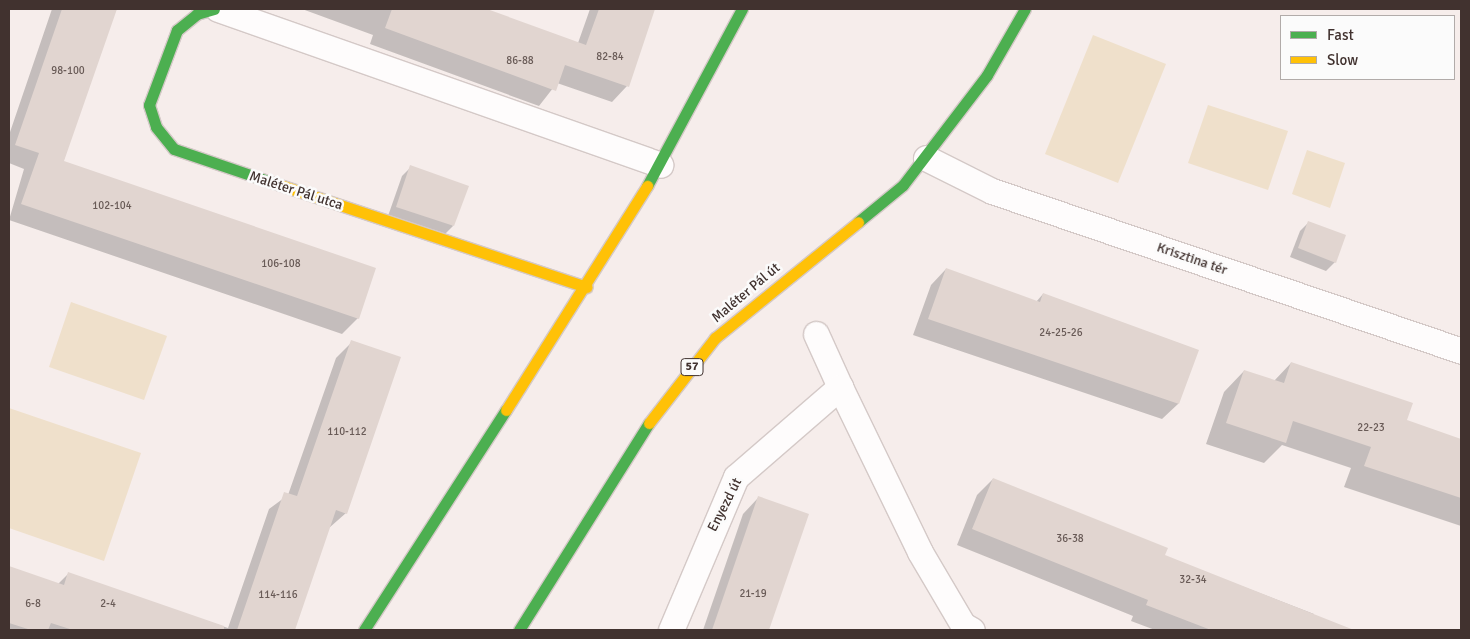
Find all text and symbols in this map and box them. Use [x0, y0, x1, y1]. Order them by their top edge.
legend [1280, 15, 1455, 80]
text: Fast [1327, 26, 1354, 44]
house number: 82-84 [596, 50, 624, 64]
text: Slow [1327, 51, 1358, 69]
house number: 86-88 [506, 54, 534, 68]
house number: 98-100 [51, 64, 85, 78]
street label: Maléter Pál utca [247, 168, 345, 214]
house number: 102-104 [92, 199, 132, 213]
street label: Krisztina tér [1155, 239, 1229, 279]
house number: 106-108 [261, 257, 301, 271]
street label: Maléter Pál út [708, 260, 784, 326]
house number: 24-25-26 [1039, 326, 1083, 340]
road number: 57 [680, 358, 704, 377]
house number: 22-23 [1357, 421, 1385, 435]
house number: 110-112 [327, 425, 367, 439]
street label: Enyezd út [704, 475, 746, 535]
house number: 36-38 [1056, 532, 1084, 546]
house number: 32-34 [1179, 573, 1207, 587]
house number: 21-19 [739, 587, 767, 601]
house number: 114-116 [258, 588, 298, 602]
house number: 6-8 [25, 597, 41, 611]
house number: 2-4 [100, 597, 116, 611]

